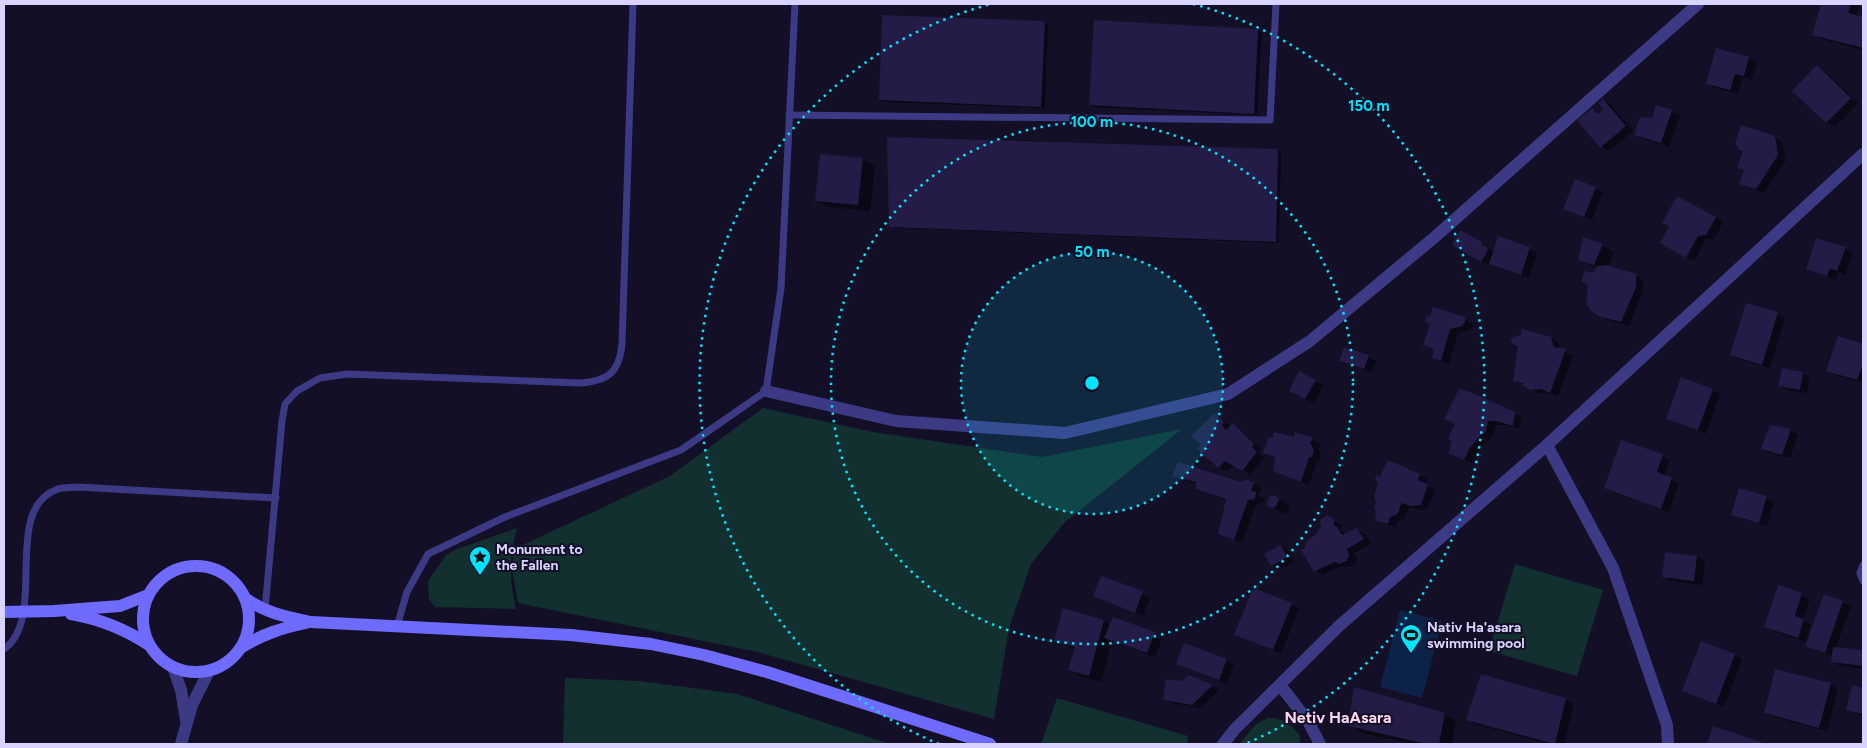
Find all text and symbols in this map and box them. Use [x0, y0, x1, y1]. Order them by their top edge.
text: 150 m [1348, 97, 1390, 115]
text: 100 m [1071, 113, 1113, 131]
text: 50 m [1074, 243, 1110, 261]
centre of rings [1083, 374, 1101, 392]
place label: Monument to the Fallen [496, 541, 583, 574]
place icon: Monument to the Fallen [468, 545, 492, 576]
place label: Nativ Ha'asara swimming pool [1427, 619, 1525, 652]
sports icon: Nativ Ha'asara swimming pool [1399, 623, 1423, 654]
district label: Netiv HaAsara [1284, 708, 1392, 727]

